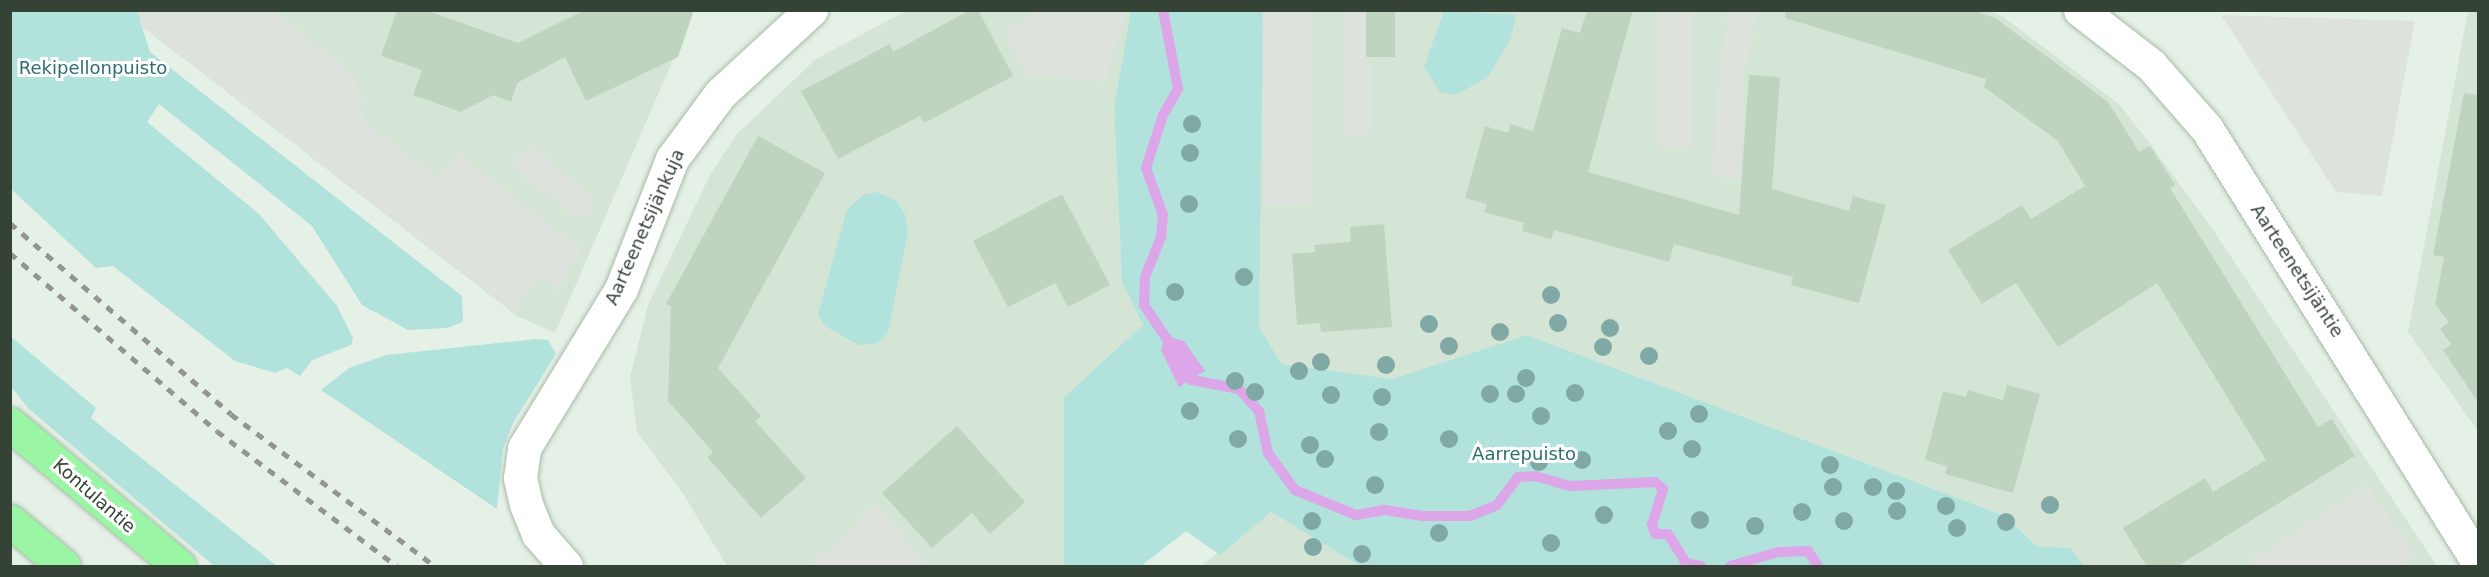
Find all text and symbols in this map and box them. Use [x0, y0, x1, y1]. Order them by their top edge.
park label: Rekipellonpuisto [19, 57, 167, 79]
street label: Aarteenetsijänkuja [601, 146, 689, 308]
street label: Aarteenetsijäntie [2246, 200, 2348, 342]
park label: Aarrepuisto [1472, 443, 1576, 465]
street label: Kontulantie [48, 454, 140, 538]

